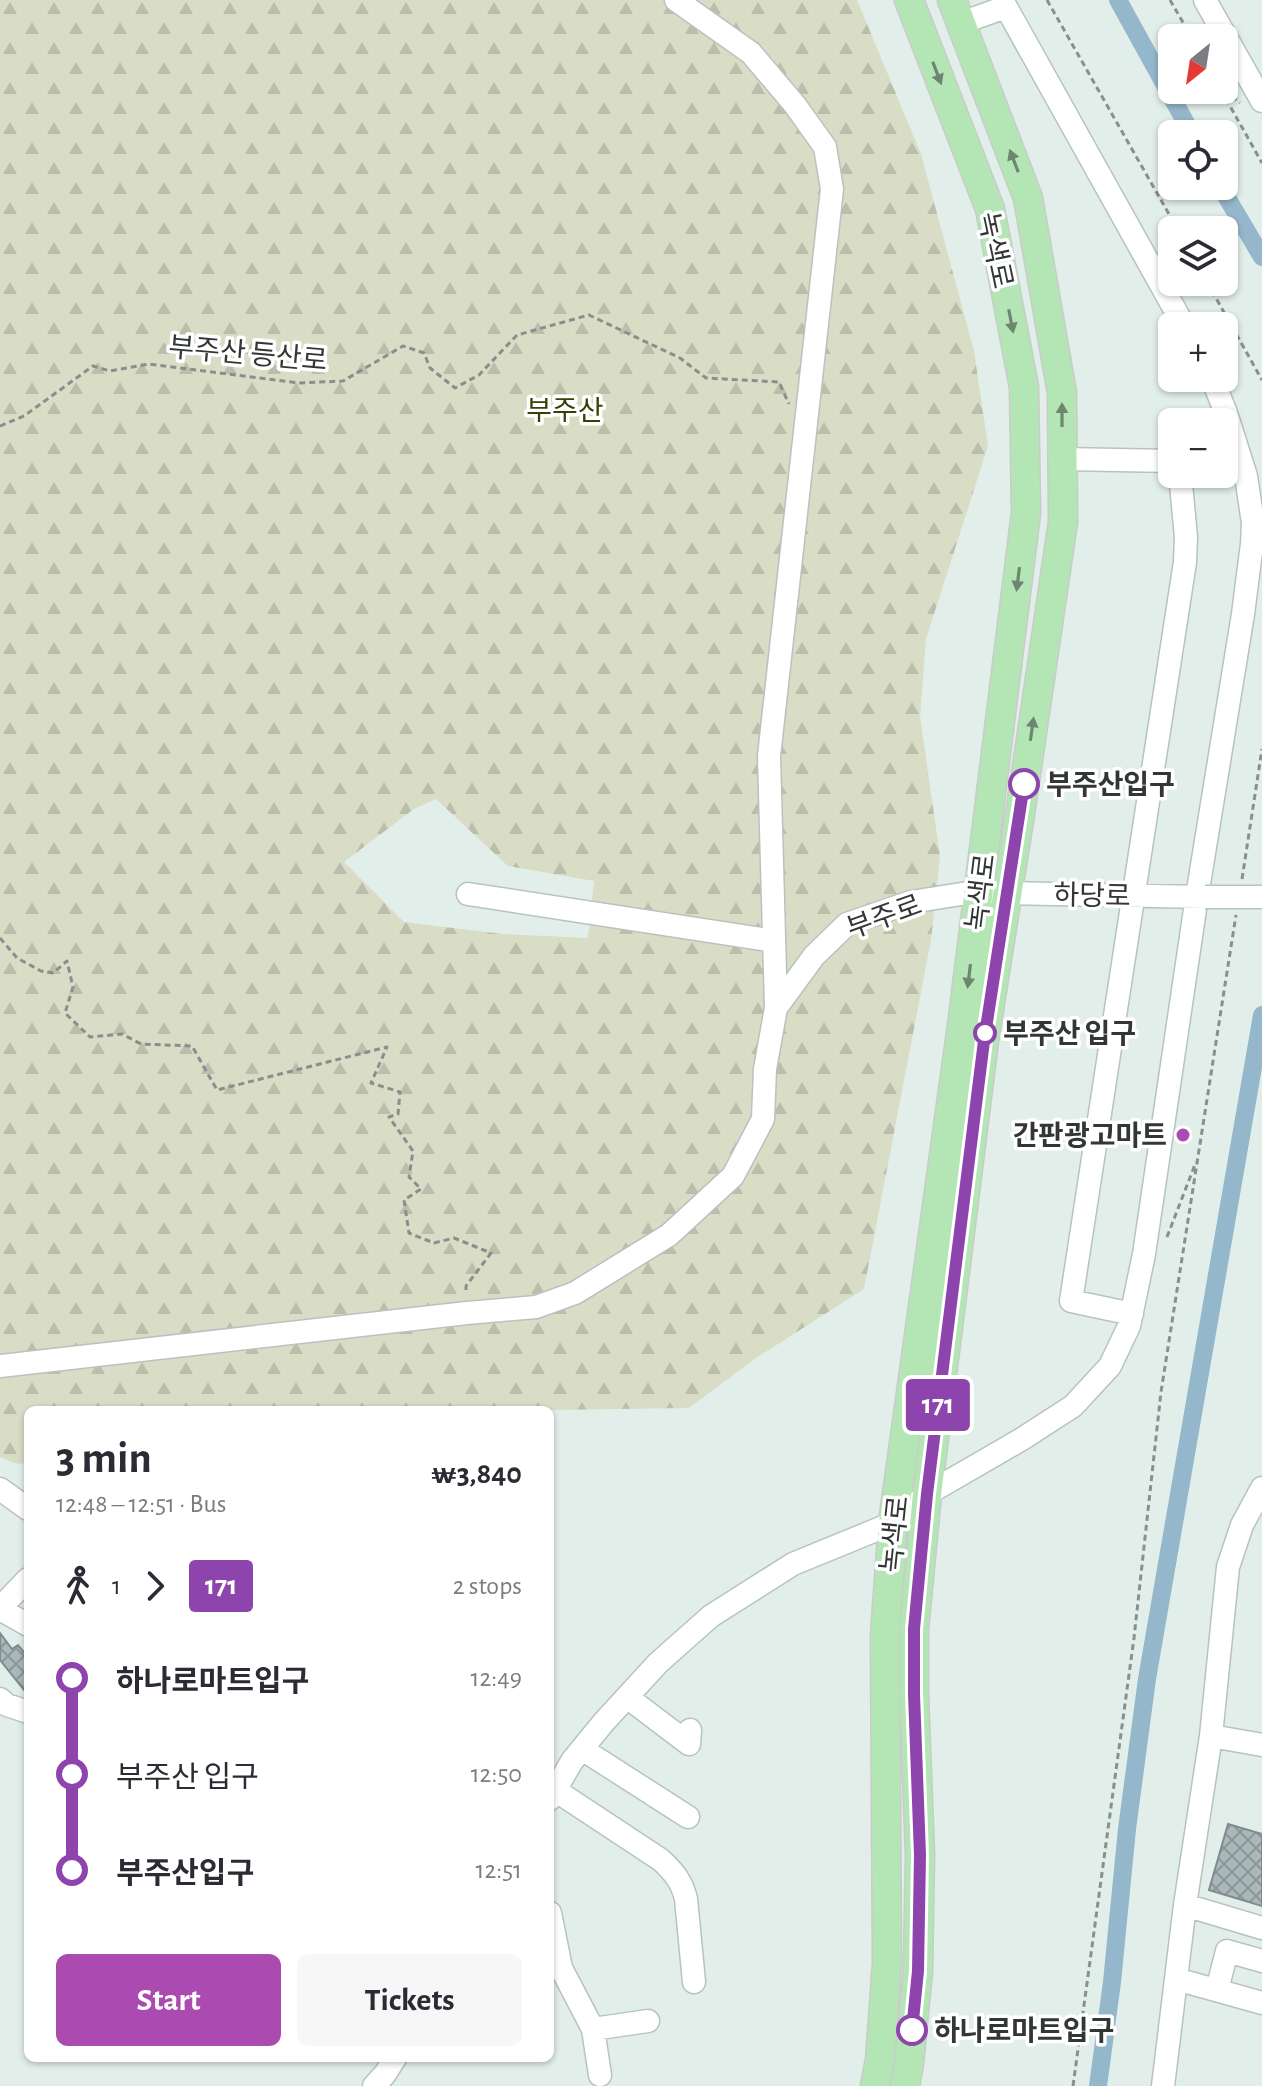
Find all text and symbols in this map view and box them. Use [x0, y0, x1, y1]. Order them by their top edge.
north arrow [1158, 24, 1238, 104]
map controls [1158, 24, 1238, 488]
one-way arrow [931, 61, 944, 85]
button: locate [1158, 120, 1238, 200]
one-way arrow [1007, 149, 1020, 173]
street label: 녹색로 [972, 209, 1018, 291]
button: layers [1158, 216, 1238, 296]
one-way arrow [1006, 309, 1018, 334]
button: + [1158, 312, 1238, 392]
street label: 부주산 등산로 [167, 333, 328, 376]
park label: 부주산 [526, 397, 604, 426]
one-way arrow [1056, 402, 1068, 427]
button: − [1158, 408, 1238, 488]
one-way arrow [1012, 567, 1025, 592]
one-way arrow [1026, 716, 1039, 741]
marker: 부주산입구 [1009, 769, 1039, 799]
place label: 부주산입구 [1046, 770, 1175, 800]
street label: 녹색로 [961, 852, 1001, 932]
street label: 하당로 [1053, 880, 1131, 912]
street label: 부주로 [843, 891, 926, 944]
one-way arrow [962, 964, 975, 989]
place label: 부주산 입구 [1003, 1019, 1136, 1049]
marker: 부주산 입구 [974, 1022, 996, 1044]
place label: 간판광고마트 [1012, 1121, 1167, 1151]
marker: 간판광고마트 [1174, 1126, 1192, 1144]
line badge: 171 [892, 1379, 984, 1431]
text: 171 [922, 1391, 954, 1419]
text: 3 min [56, 1437, 152, 1481]
text: ₩3,840 [431, 1459, 522, 1489]
text: 12:48 – 12:51 · Bus [56, 1491, 226, 1517]
street label: 녹색로 [876, 1494, 914, 1574]
icon: walk [56, 1564, 100, 1608]
icon: forward [133, 1564, 177, 1608]
text: 171 [205, 1572, 237, 1600]
text: 1 [112, 1573, 121, 1599]
text: 2 stops [453, 1573, 522, 1599]
text: 12:49 [471, 1665, 522, 1691]
text: 하나로마트입구 [116, 1667, 309, 1697]
text: 12:50 [471, 1761, 522, 1787]
text: 부주산 입구 [116, 1763, 259, 1793]
text: 12:51 [475, 1857, 522, 1883]
text: 부주산입구 [116, 1859, 254, 1889]
button: Start [56, 1954, 281, 2046]
button: Tickets [297, 1954, 522, 2046]
marker: 하나로마트입구 [897, 2015, 927, 2045]
place label: 하나로마트입구 [934, 2016, 1114, 2046]

